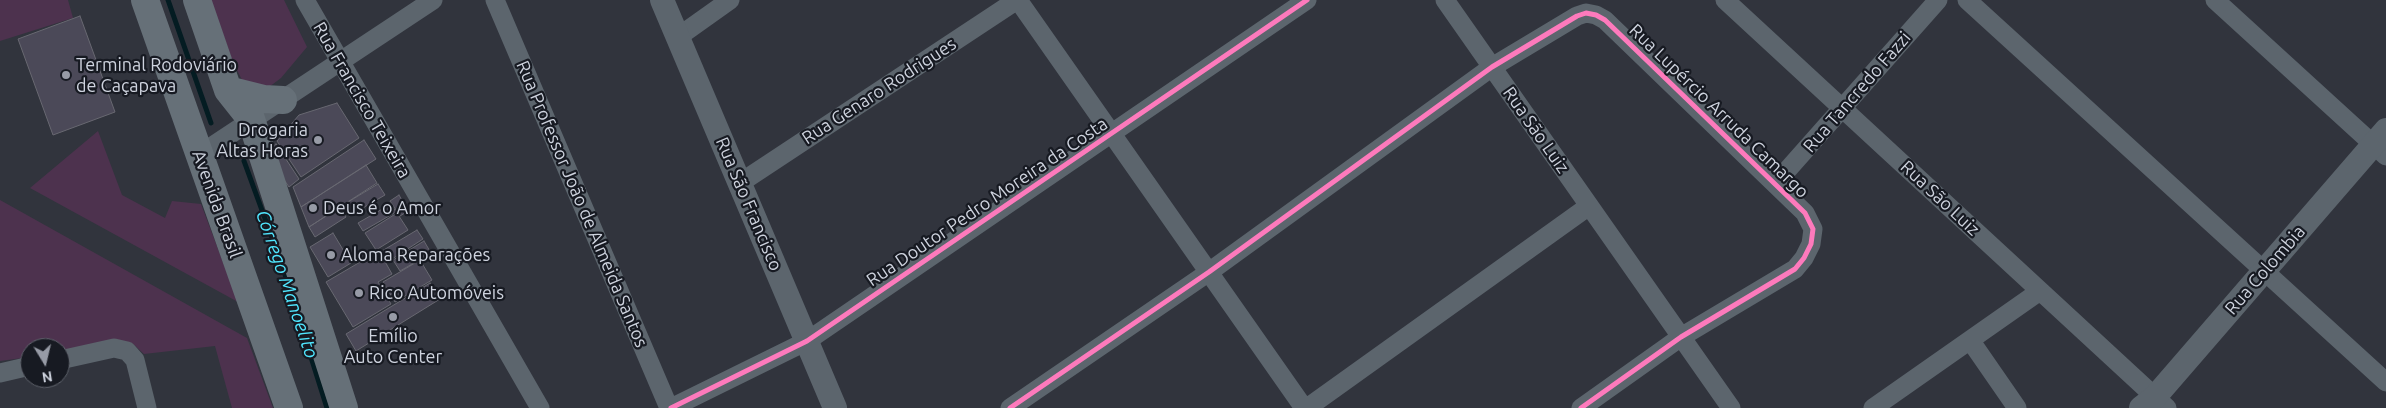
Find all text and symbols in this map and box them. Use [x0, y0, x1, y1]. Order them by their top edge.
street label: Rua Francisco Teixeira [309, 18, 415, 182]
street label: Rua Lupércio Arruda Camargo [1625, 19, 1813, 203]
street label: Rua Tancredo Fazzi [1799, 27, 1915, 157]
street label: Rua Genaro Rodrigues [798, 33, 960, 149]
place label: Terminal Rodoviário de Caçapava [76, 54, 237, 96]
street label: Rua Professor João de Almeida Santos [512, 57, 652, 351]
marker: Terminal Rodoviário de Caçapava [60, 69, 72, 81]
street label: Rua São Luiz [1498, 83, 1574, 177]
street label: Rua Doutor Pedro Moreira da Costa [862, 113, 1112, 291]
place label: Drogaria Altas Horas [216, 119, 308, 162]
marker: Drogaria Altas Horas [312, 134, 324, 146]
street label: Rua São Francisco [711, 134, 787, 274]
street label: Avenida Brasil [188, 147, 246, 261]
street label: Rua São Luiz [1896, 156, 1984, 240]
place label: Deus é o Amor [323, 197, 441, 219]
marker: Deus é o Amor [307, 202, 319, 214]
water label: Córrego Manoelito [251, 207, 323, 361]
street label: Rua Colombia [2220, 221, 2310, 319]
place label: Aloma Reparações [341, 244, 490, 266]
marker: Aloma Reparações [325, 249, 337, 261]
place label: Rico Automóveis [369, 282, 504, 304]
marker: Rico Automóveis [353, 287, 365, 299]
marker: Emílio Auto Center [387, 311, 399, 323]
place label: Emílio Auto Center [344, 325, 442, 368]
north arrow [20, 338, 70, 388]
text: N [41, 368, 54, 386]

